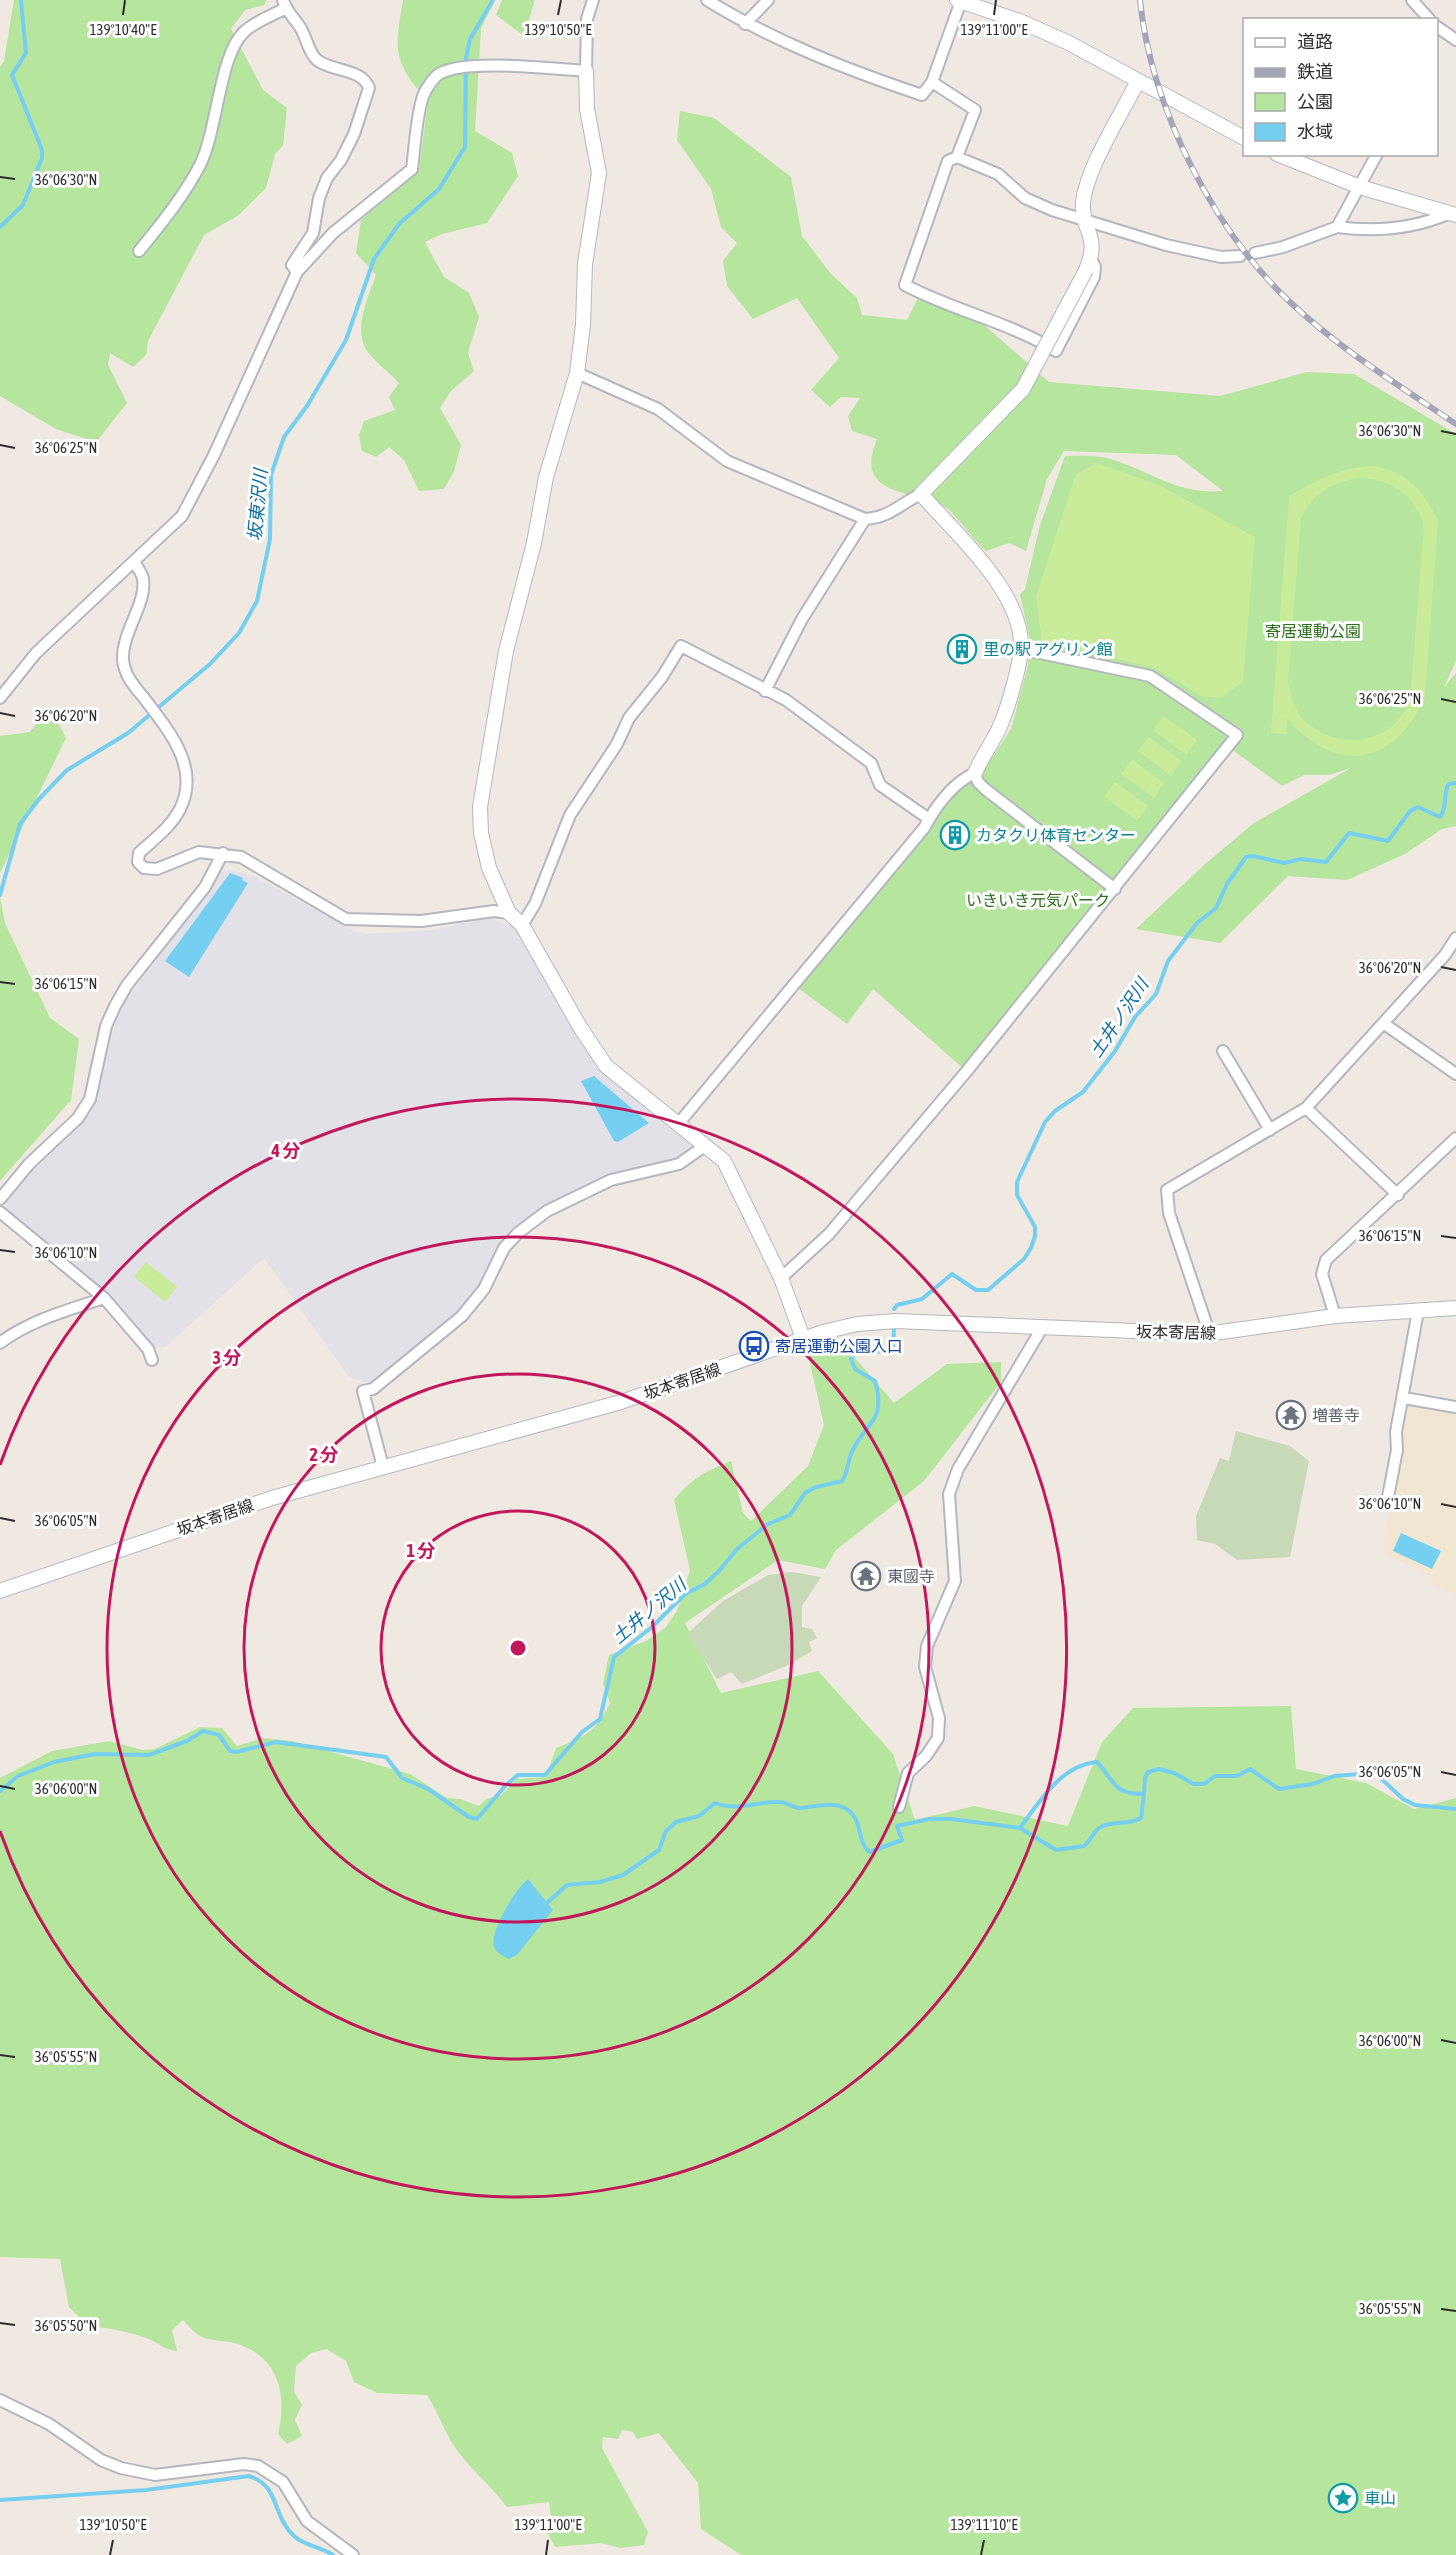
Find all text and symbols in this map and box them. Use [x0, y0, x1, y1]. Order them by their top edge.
legend [1243, 18, 1438, 156]
text: 139°10'40"E [89, 21, 157, 38]
text: 139°10'50"E [524, 21, 592, 38]
text: 139°11'00"E [960, 21, 1028, 38]
text: 道路 [1297, 31, 1333, 52]
text: 鉄道 [1297, 61, 1333, 82]
text: 公園 [1297, 91, 1333, 112]
text: 水域 [1297, 121, 1333, 142]
text: 36°06'30"N [35, 171, 97, 188]
text: 36°06'30"N [1359, 422, 1421, 439]
text: 36°06'25"N [35, 439, 97, 456]
water label: 坂東沢川 [244, 466, 271, 542]
park label: 寄居運動公園 [1265, 622, 1361, 640]
building icon: 里の駅 アグリン館 [946, 633, 978, 665]
place label: 里の駅 アグリン館 [983, 640, 1112, 658]
text: 36°06'25"N [1359, 690, 1421, 707]
text: 36°06'20"N [35, 707, 97, 724]
building icon: カタクリ体育センター [939, 819, 971, 851]
place label: カタクリ体育センター [976, 826, 1136, 844]
park label: いきいき元気パーク [966, 891, 1110, 909]
text: 36°06'20"N [1359, 959, 1421, 976]
water label: 土井ノ沢川 [1085, 973, 1154, 1061]
text: 36°06'15"N [35, 975, 97, 992]
text: 4 分 [271, 1140, 300, 1161]
text: 36°06'15"N [1359, 1227, 1421, 1244]
text: 36°06'10"N [35, 1244, 97, 1261]
street label: 坂本寄居線 [1136, 1322, 1216, 1342]
bus stop icon: 寄居運動公園入口 [738, 1330, 770, 1362]
place label: 寄居運動公園入口 [775, 1337, 903, 1355]
text: 3 分 [213, 1347, 241, 1368]
street label: 坂本寄居線 [641, 1359, 723, 1403]
temple icon: 増善寺 [1275, 1399, 1307, 1431]
place label: 増善寺 [1312, 1406, 1360, 1424]
text: 2 分 [310, 1444, 338, 1465]
street label: 坂本寄居線 [174, 1495, 256, 1539]
text: 36°06'10"N [1359, 1495, 1421, 1512]
text: 36°06'05"N [35, 1512, 97, 1529]
text: 1 分 [407, 1540, 435, 1561]
temple icon: 東國寺 [850, 1560, 882, 1592]
place label: 東國寺 [887, 1567, 935, 1585]
water label: 土井ノ沢川 [607, 1572, 691, 1648]
centre of rings [508, 1638, 528, 1658]
text: 36°06'05"N [1359, 1763, 1421, 1780]
text: 36°06'00"N [35, 1780, 97, 1797]
text: 36°06'00"N [1359, 2032, 1421, 2049]
text: 36°05'55"N [35, 2048, 97, 2065]
text: 36°05'55"N [1359, 2300, 1421, 2317]
text: 36°05'50"N [35, 2317, 97, 2334]
place icon: 車山 [1327, 2482, 1359, 2514]
place label: 車山 [1364, 2489, 1396, 2507]
text: 139°10'50"E [79, 2516, 147, 2533]
text: 139°11'00"E [514, 2516, 582, 2533]
text: 139°11'10"E [950, 2516, 1018, 2533]

